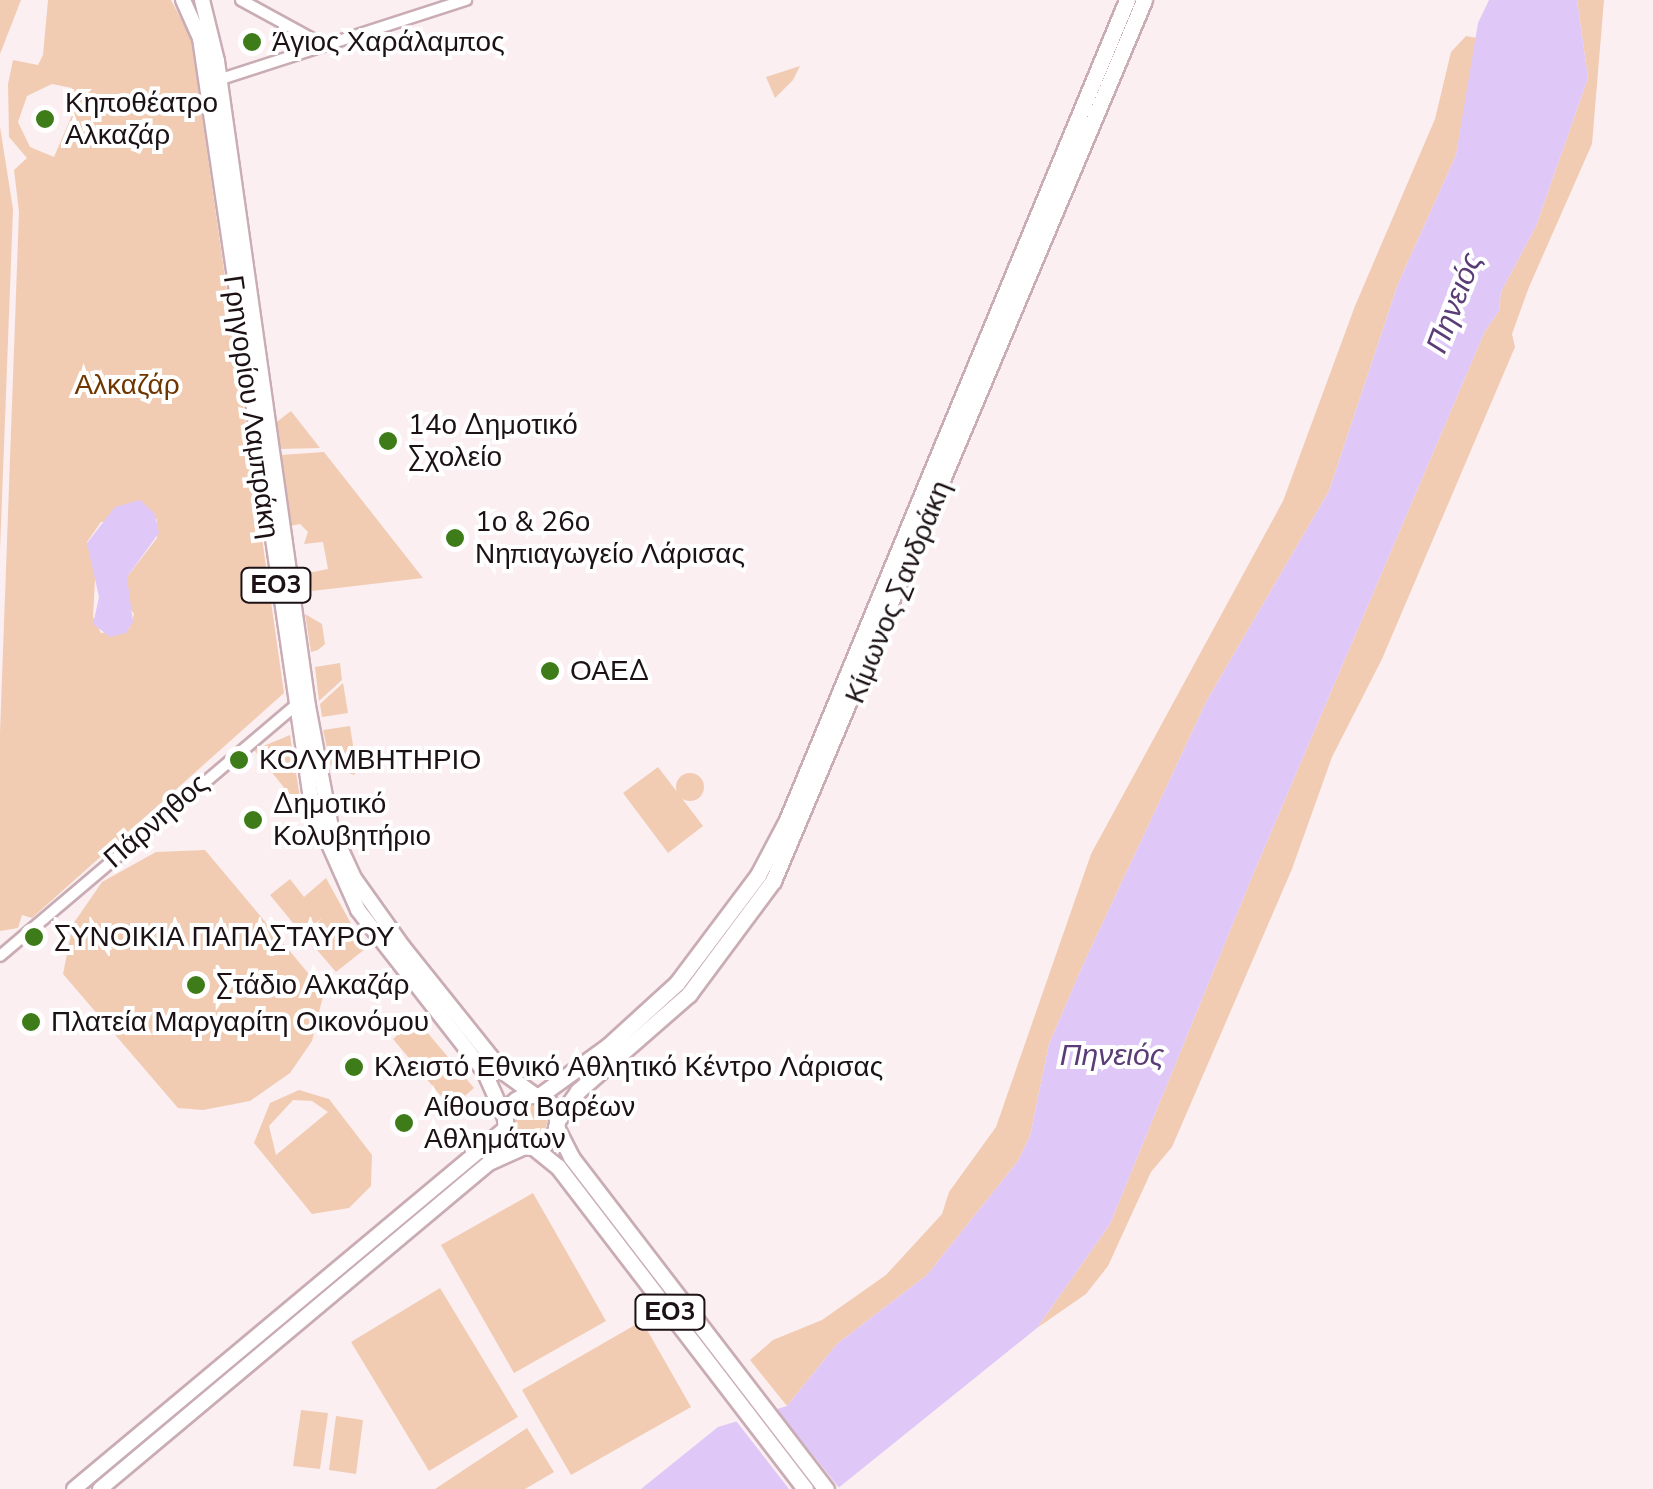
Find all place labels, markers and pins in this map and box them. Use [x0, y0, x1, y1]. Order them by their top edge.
place label: Άγιος Χαράλαμπος [272, 25, 505, 59]
marker: Άγιος Χαράλαμπος [241, 31, 263, 53]
place label: Κηποθέατρο Αλκαζάρ [65, 86, 218, 152]
marker: Κηποθέατρο Αλκαζάρ [34, 108, 56, 130]
place label: 14ο Δημοτικό Σχολείο [408, 408, 578, 474]
marker: 14ο Δημοτικό Σχολείο [377, 430, 399, 452]
place label: 1ο & 26ο Νηπιαγωγείο Λάρισας [475, 505, 745, 571]
marker: 1ο & 26ο Νηπιαγωγείο Λάρισας [444, 527, 466, 549]
place label: ΟΑΕΔ [570, 654, 649, 688]
marker: ΟΑΕΔ [539, 660, 561, 682]
place label: ΚΟΛΥΜΒΗΤΗΡΙΟ [259, 743, 481, 777]
marker: ΚΟΛΥΜΒΗΤΗΡΙΟ [228, 749, 250, 771]
place label: Δημοτικό Κολυβητήριο [273, 787, 431, 853]
marker: Δημοτικό Κολυβητήριο [242, 809, 264, 831]
place label: ΣΥΝΟΙΚΙΑ ΠΑΠΑΣΤΑΥΡΟΥ [54, 920, 395, 954]
marker: ΣΥΝΟΙΚΙΑ ΠΑΠΑΣΤΑΥΡΟΥ [23, 926, 45, 948]
place label: Στάδιο Αλκαζάρ [216, 968, 409, 1002]
marker: Στάδιο Αλκαζάρ [185, 974, 207, 996]
place label: Πλατεία Μαργαρίτη Οικονόμου [51, 1005, 429, 1039]
marker: Πλατεία Μαργαρίτη Οικονόμου [20, 1011, 42, 1033]
place label: Κλειστό Εθνικό Αθλητικό Κέντρο Λάρισας [374, 1050, 883, 1084]
marker: Κλειστό Εθνικό Αθλητικό Κέντρο Λάρισας [343, 1056, 365, 1078]
place label: Αίθουσα Βαρέων Αθλημάτων [424, 1090, 635, 1156]
marker: Αίθουσα Βαρέων Αθλημάτων [393, 1112, 415, 1134]

